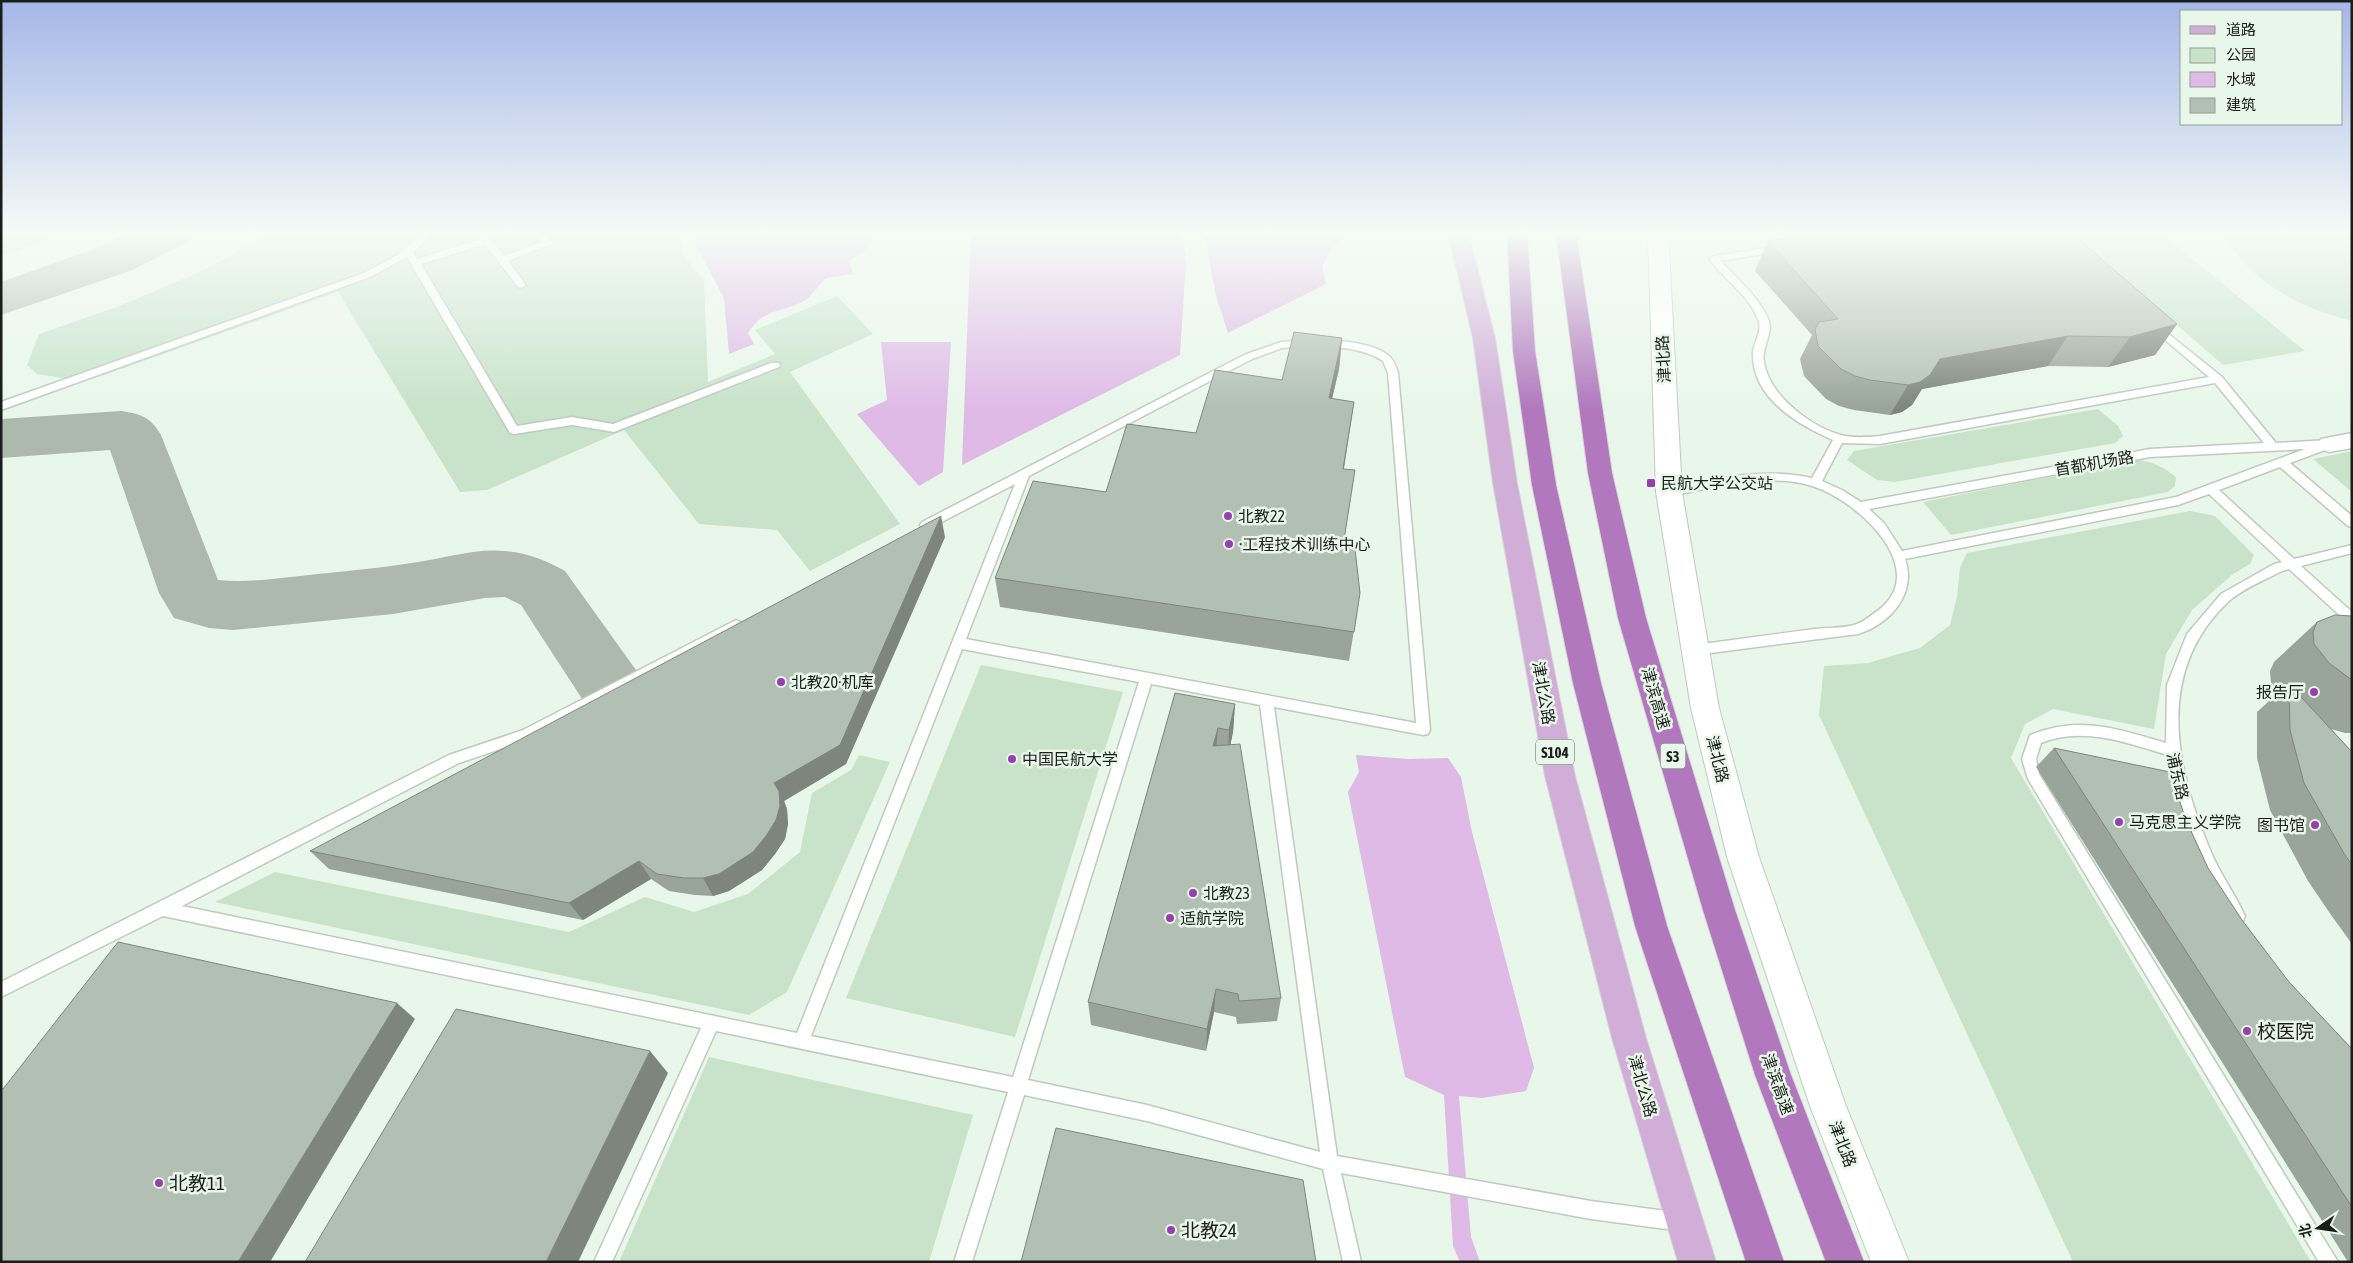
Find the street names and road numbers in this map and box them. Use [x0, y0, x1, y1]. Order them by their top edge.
street label: 津北路 [1653, 335, 1673, 383]
street label: 首都机场路 [2053, 447, 2135, 479]
street label: 津北公路 [1530, 660, 1558, 726]
street label: 津滨高速 [1639, 665, 1673, 731]
street label: 津北路 [1703, 734, 1733, 784]
road number: S104 [1536, 740, 1574, 764]
road number: S3 [1660, 744, 1686, 768]
street label: 浦东路 [2164, 751, 2192, 801]
street label: 津滨高速 [1759, 1051, 1797, 1117]
street label: 津北公路 [1626, 1053, 1660, 1119]
street label: 津北路 [1826, 1118, 1860, 1170]

